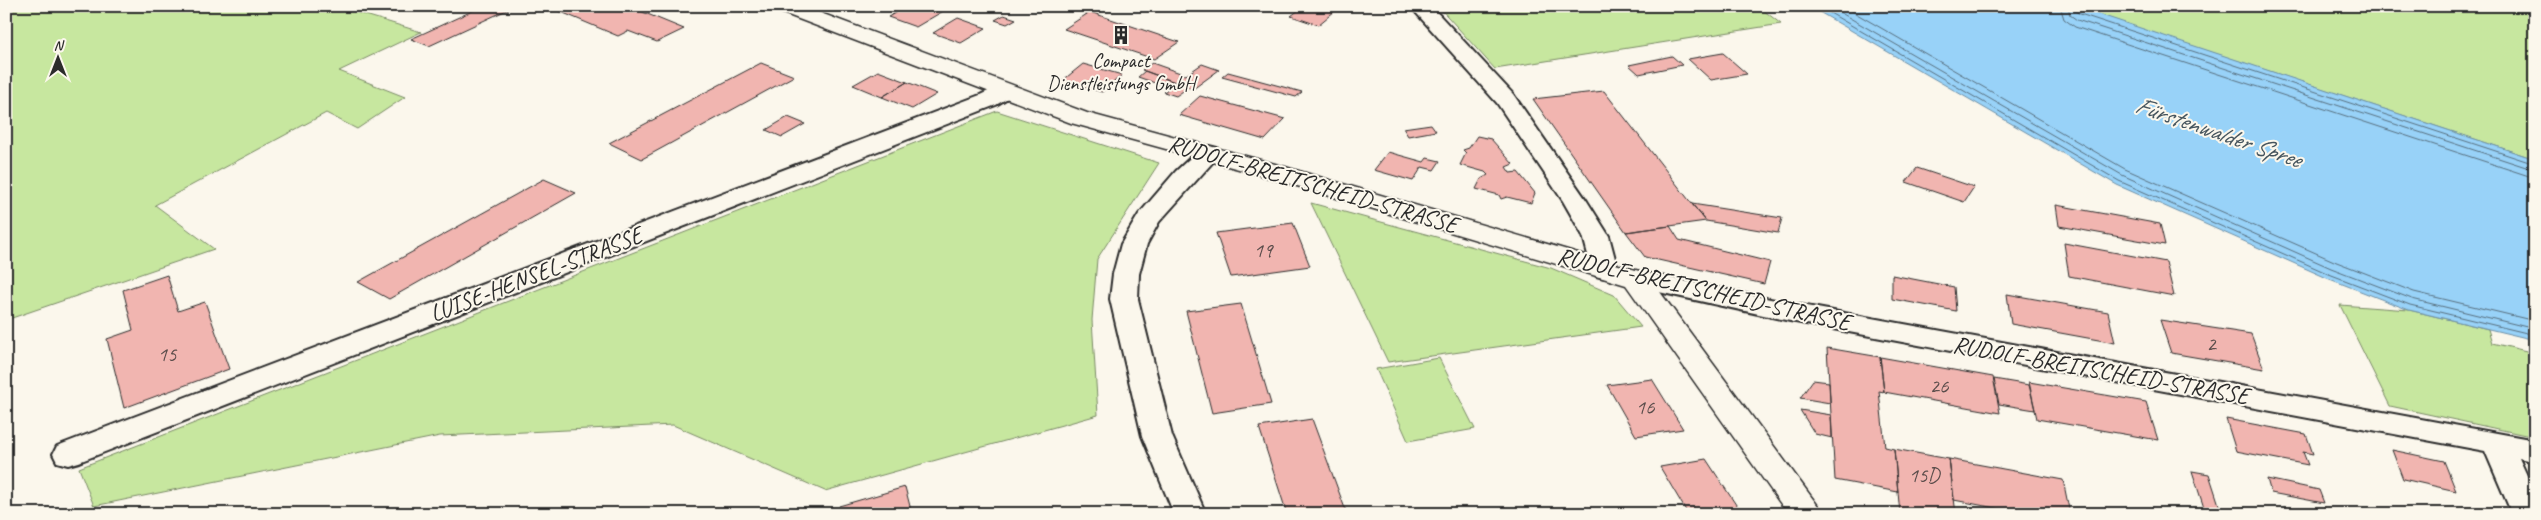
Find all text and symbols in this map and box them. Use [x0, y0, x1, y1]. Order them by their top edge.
building icon: Compact Dienstleistungs GmbH [1110, 24, 1132, 46]
north arrow [32, 32, 82, 82]
text: N [54, 37, 65, 54]
place label: Compact Dienstleistungs GmbH [1047, 48, 1198, 96]
water label: Fürstenwalder Spree [2131, 89, 2309, 177]
street label: RUDOLF-BREITSCHEID-STRASSE [1165, 128, 1464, 241]
street label: LUISE-HENSEL-STRASSE [426, 219, 649, 328]
house number: 19 [1254, 237, 1274, 263]
street label: RUDOLF-BREITSCHEID-STRASSE [1555, 241, 1856, 338]
street label: RUDOLF-BREITSCHEID-STRASSE [1951, 329, 2254, 411]
house number: 2 [2206, 331, 2217, 357]
house number: 15 [158, 341, 178, 367]
house number: 26 [1930, 373, 1949, 399]
house number: 16 [1636, 394, 1655, 420]
house number: 15D [1908, 462, 1941, 488]

